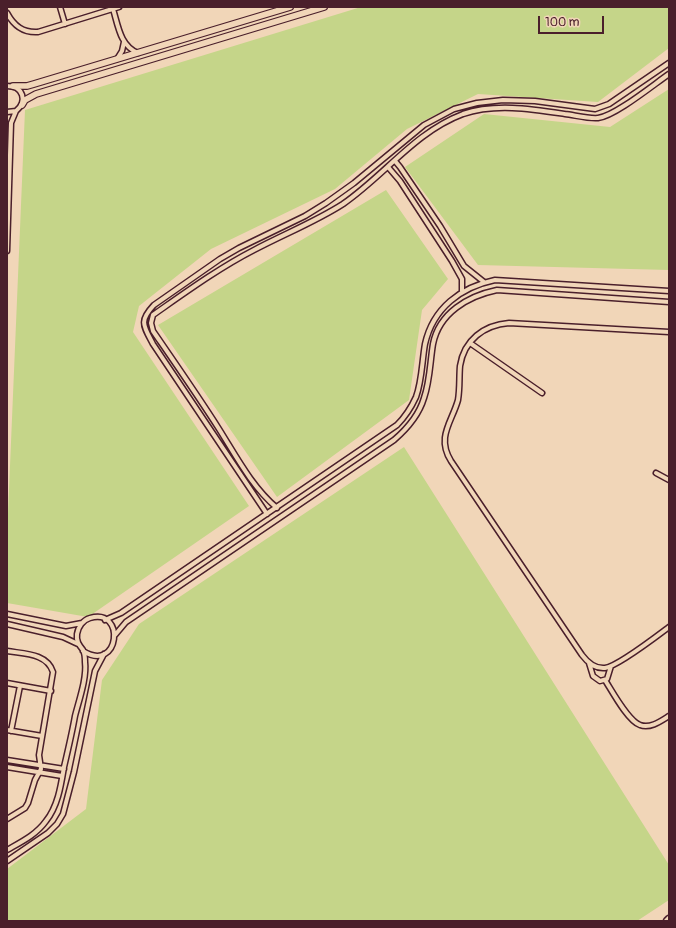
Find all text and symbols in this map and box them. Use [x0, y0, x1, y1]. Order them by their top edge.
scale bar [540, 8, 606, 34]
text: 100 m [545, 15, 579, 30]

